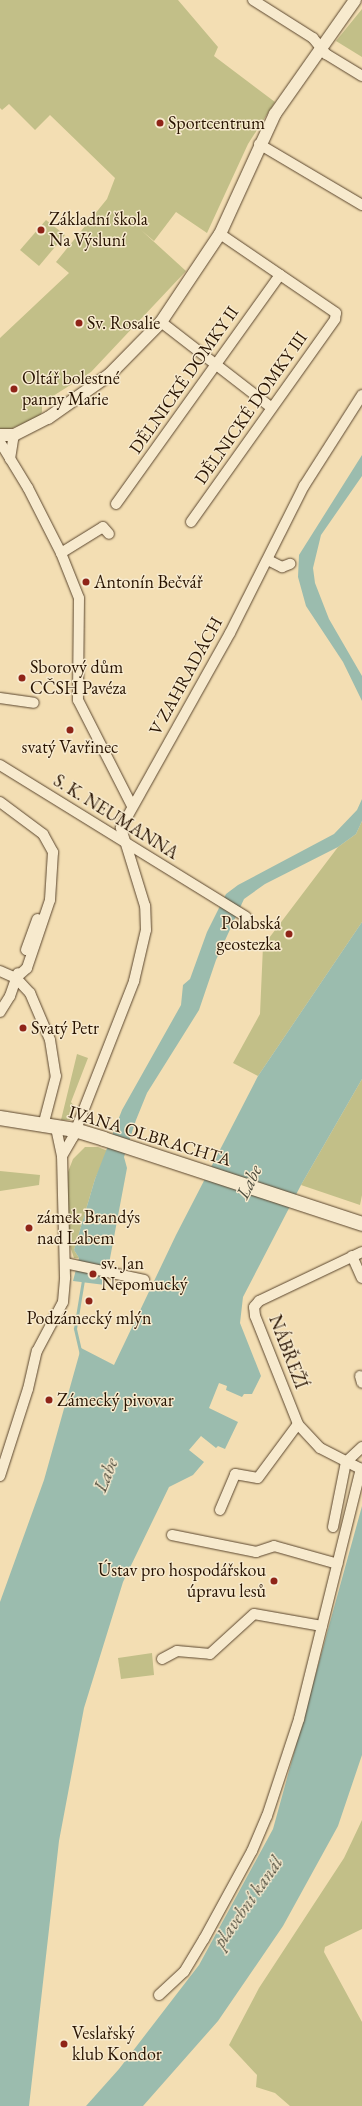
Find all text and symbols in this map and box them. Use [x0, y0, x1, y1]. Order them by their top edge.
place label: Sportcentrum [168, 112, 265, 134]
marker: Sportcentrum [155, 118, 165, 128]
place label: Základní škola Na Výsluní [49, 209, 148, 252]
marker: Základní škola Na Výsluní [36, 225, 46, 235]
street label: DĚLNICKÉ DOMKY II [125, 302, 243, 458]
place label: Sv. Rosalie [87, 312, 160, 334]
marker: Sv. Rosalie [74, 318, 84, 328]
street label: DĚLNICKÉ DOMKY III [190, 327, 312, 489]
place label: Oltář bolestné panny Marie [22, 368, 120, 410]
marker: Oltář bolestné panny Marie [9, 384, 19, 394]
place label: Antonín Bečvář [94, 571, 203, 593]
marker: Antonín Bečvář [81, 577, 91, 587]
street label: V ZAHRADÁCH [145, 613, 227, 739]
place label: Sborový dům CČSH Pavéza [30, 657, 126, 700]
marker: Sborový dům CČSH Pavéza [17, 673, 27, 683]
marker: svatý Vavřinec [65, 725, 75, 735]
place label: svatý Vavřinec [22, 736, 118, 758]
street label: S. K. NEUMANNA [49, 770, 183, 864]
place label: Polabská geostezka [217, 913, 281, 956]
marker: Polabská geostezka [284, 929, 294, 939]
place label: Svatý Petr [31, 1017, 99, 1039]
marker: Svatý Petr [18, 1023, 28, 1033]
street label: IVANA OLBRACHTA [66, 1101, 234, 1171]
water label: Labe [231, 1161, 267, 1203]
place label: zámek Brandýs nad Labem [37, 1207, 140, 1250]
marker: zámek Brandýs nad Labem [24, 1223, 34, 1233]
place label: sv. Jan Nepomucký [101, 1253, 188, 1296]
marker: sv. Jan Nepomucký [88, 1269, 98, 1279]
marker: Podzámecký mlýn [84, 1296, 94, 1306]
place label: Podzámecký mlýn [27, 1307, 151, 1329]
street label: NÁBŘEŽÍ [264, 1312, 312, 1392]
place label: Zámecký pivovar [57, 1389, 174, 1411]
marker: Zámecký pivovar [44, 1395, 54, 1405]
water label: Labe [89, 1454, 123, 1496]
place label: Ústav pro hospodářskou úpravu lesů [98, 1560, 266, 1602]
marker: Ústav pro hospodářskou úpravu lesů [269, 1576, 279, 1586]
water label: plavební kanál [208, 1852, 288, 1952]
place label: Veslařský klub Kondor [72, 2023, 162, 2066]
marker: Veslařský klub Kondor [59, 2039, 69, 2049]

